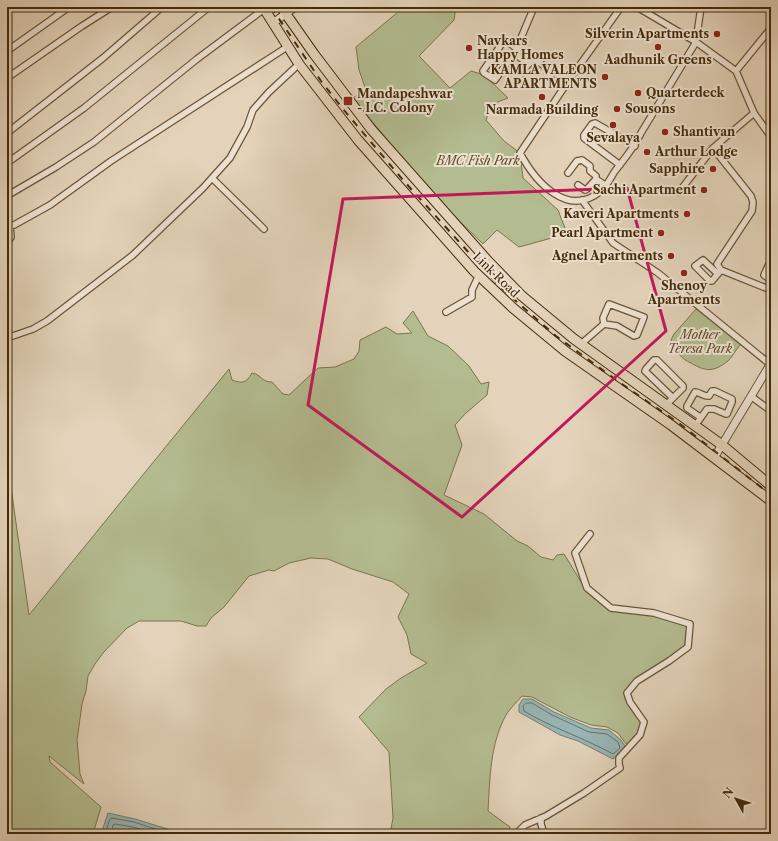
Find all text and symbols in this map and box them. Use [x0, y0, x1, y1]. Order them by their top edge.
place label: Silverin Apartments [585, 26, 709, 41]
marker: Silverin Apartments [712, 29, 722, 39]
place label: Navkars Happy Homes [477, 33, 564, 62]
marker: Aadhunik Greens [653, 42, 663, 52]
marker: Navkars Happy Homes [464, 43, 474, 53]
place label: Aadhunik Greens [603, 52, 712, 67]
place label: KAMLA VALEON APARTMENTS [491, 62, 598, 91]
marker: KAMLA VALEON APARTMENTS [600, 72, 610, 82]
place label: Quarterdeck [646, 85, 726, 100]
place label: Mandapeshwar - I.C. Colony [357, 86, 453, 115]
marker: Quarterdeck [633, 88, 643, 98]
marker: Narmada Building [537, 92, 547, 102]
marker: Mandapeshwar - I.C. Colony [342, 95, 354, 107]
place label: Sousons [625, 101, 676, 116]
place label: Narmada Building [486, 102, 599, 117]
marker: Sousons [612, 104, 622, 114]
marker: Sevalaya [608, 120, 618, 130]
place label: Shantivan [673, 124, 736, 139]
marker: Shantivan [660, 127, 670, 137]
place label: Sevalaya [586, 130, 641, 145]
place label: Arthur Lodge [654, 144, 738, 159]
marker: Arthur Lodge [642, 147, 652, 157]
park label: BMC Fish Park [435, 153, 521, 168]
place label: Sapphire [649, 161, 705, 176]
marker: Sapphire [708, 164, 718, 174]
place label: Sachi Apartment [593, 182, 696, 197]
marker: Sachi Apartment [699, 185, 709, 195]
place label: Kaveri Apartments [563, 206, 679, 221]
marker: Kaveri Apartments [682, 209, 692, 219]
place label: Pearl Apartment [551, 225, 653, 240]
marker: Pearl Apartment [656, 228, 666, 238]
place label: Agnel Apartments [551, 248, 663, 263]
street label: Link Road [470, 249, 523, 301]
marker: Agnel Apartments [666, 251, 676, 261]
marker: Shenoy Apartments [679, 268, 689, 278]
place label: Shenoy Apartments [647, 278, 721, 307]
park label: Mother Teresa Park [668, 327, 733, 356]
north arrow [716, 779, 756, 819]
text: N [720, 784, 737, 801]

